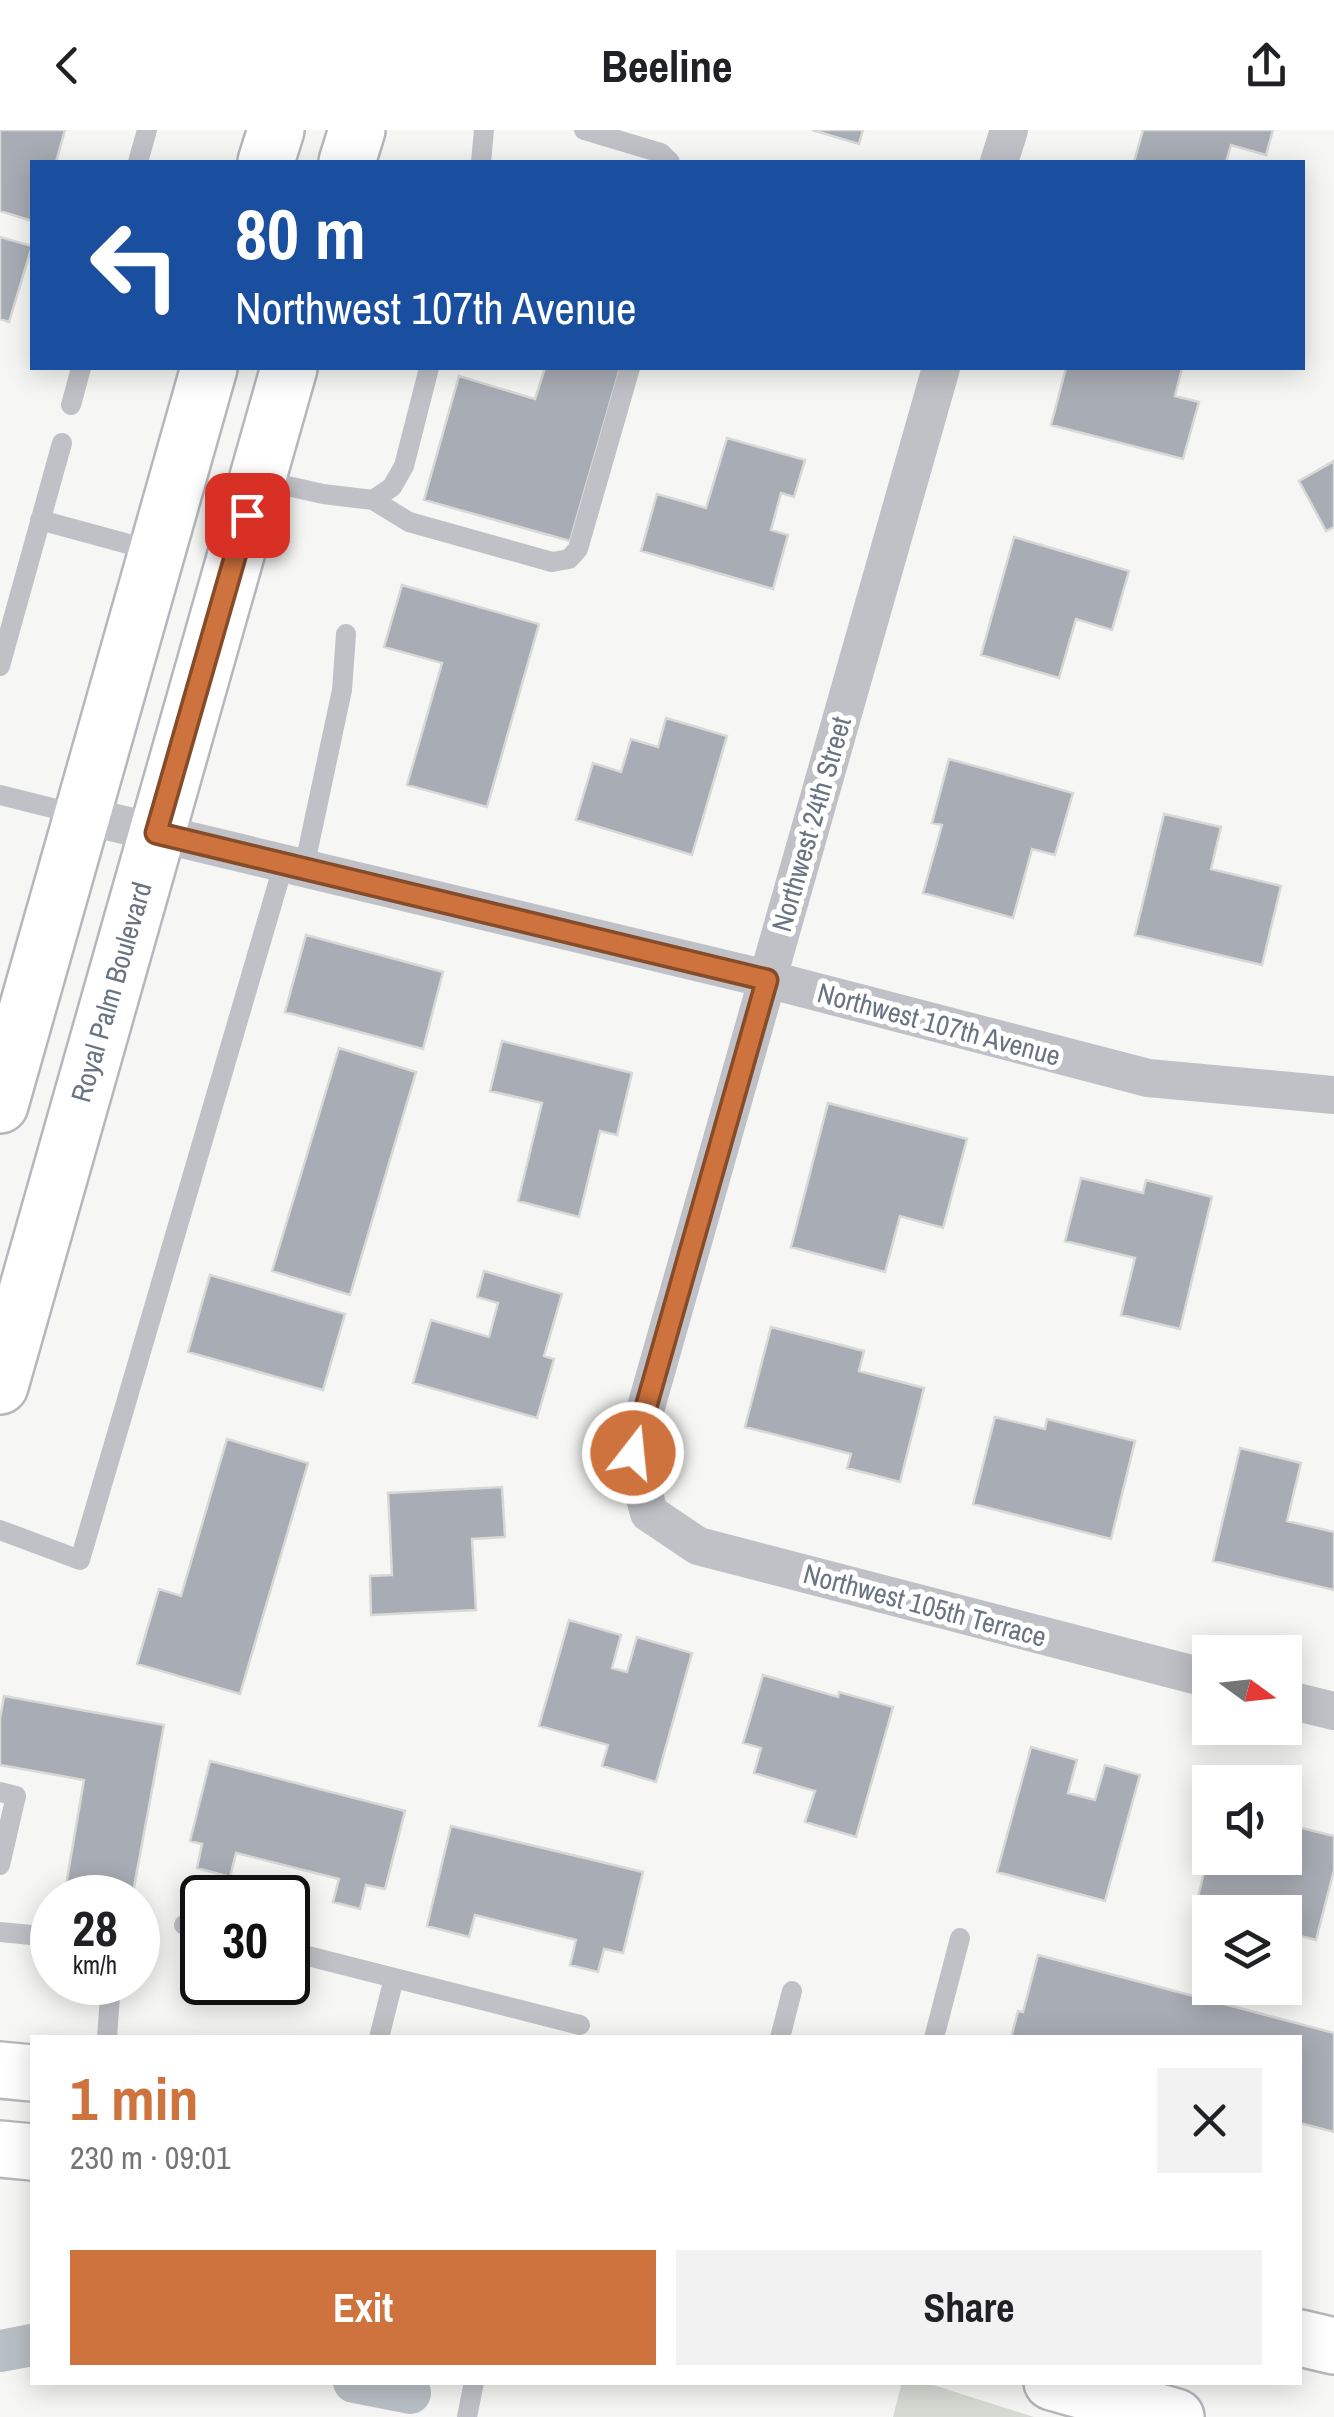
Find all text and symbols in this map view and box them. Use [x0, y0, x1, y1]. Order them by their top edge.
text: Beeline [601, 35, 733, 96]
icon: back [40, 38, 95, 93]
icon: share [1239, 38, 1294, 93]
text: 80 m [235, 187, 366, 281]
icon: left [70, 200, 200, 330]
text: Northwest 107th Avenue [235, 277, 636, 338]
pin [205, 473, 290, 558]
icon: arrive [220, 488, 275, 543]
street label: Northwest 24th Street [762, 712, 860, 936]
street label: Royal Palm Boulevard [61, 878, 161, 1106]
street label: Northwest 107th Avenue [813, 973, 1065, 1075]
position arrow [581, 1401, 685, 1505]
street label: Northwest 105th Terrace [799, 1554, 1051, 1656]
north arrow [1192, 1635, 1302, 1745]
map controls [1192, 1635, 1302, 2005]
button: sound [1192, 1765, 1302, 1875]
speed limit sign: 30 [180, 1875, 310, 2005]
text: 28 [72, 1894, 118, 1962]
button: layers [1192, 1895, 1302, 2005]
text: km/h [73, 1948, 117, 1982]
text: 1 min [70, 2058, 199, 2139]
button: close [1157, 2068, 1262, 2173]
text: 230 m · 09:01 [70, 2136, 230, 2179]
button: Exit [70, 2250, 656, 2365]
button: Share [676, 2250, 1262, 2365]

